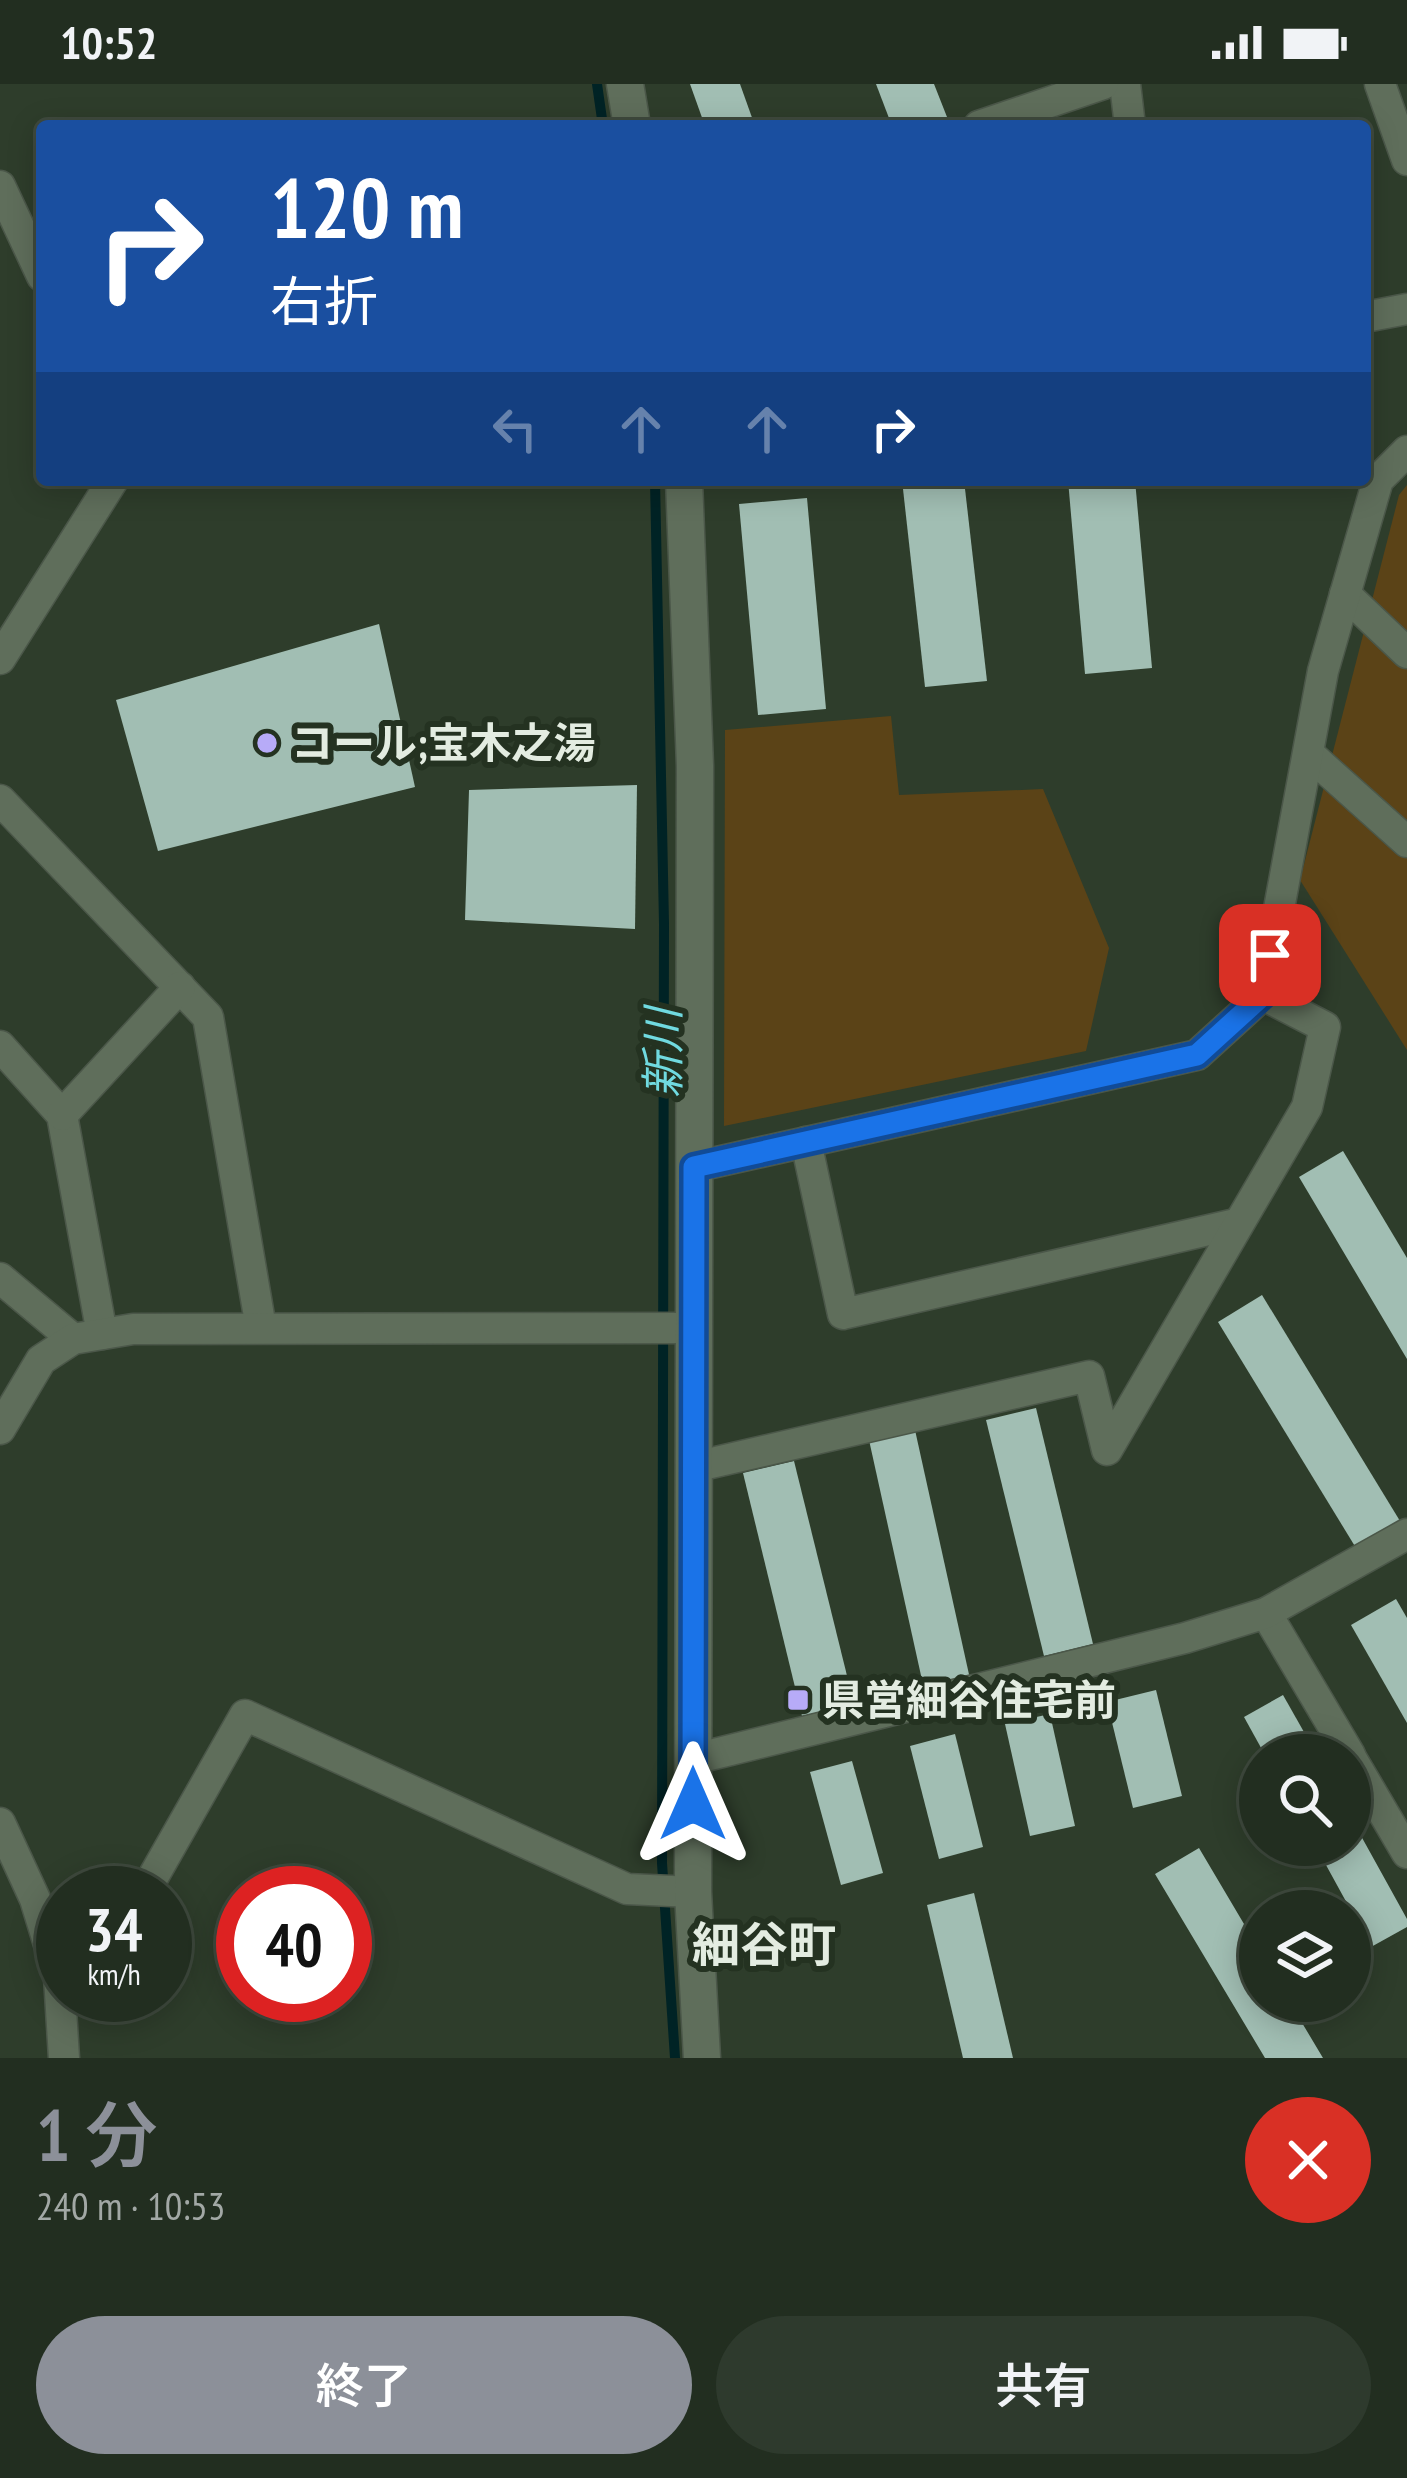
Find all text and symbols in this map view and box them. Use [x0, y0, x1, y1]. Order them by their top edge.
text: 10:52 [60, 13, 157, 71]
text: 120 m [270, 152, 463, 261]
icon: right [72, 168, 228, 324]
text: 右折 [270, 266, 378, 336]
icon: left [482, 396, 548, 462]
icon: ahead [608, 396, 674, 462]
icon: ahead [734, 396, 800, 462]
icon: right [860, 396, 926, 462]
place label: コール;宝木之湯 [291, 715, 596, 770]
marker: コール;宝木之湯 [254, 730, 280, 756]
pin [1219, 904, 1321, 1006]
icon: arrive [1237, 922, 1303, 988]
water label: 新川 [633, 1004, 691, 1098]
place label: 県営細谷住宅前 [822, 1672, 1116, 1727]
marker: 県営細谷住宅前 [785, 1687, 811, 1713]
map controls [1239, 1734, 1371, 2022]
button: search [1239, 1734, 1371, 1866]
position arrow [630, 1741, 756, 1867]
speed limit sign: 40 [216, 1866, 372, 2022]
text: 34 [85, 1890, 143, 1968]
button: layers [1239, 1890, 1371, 2022]
district label: 細谷町 [692, 1913, 836, 1975]
text: km/h [87, 1954, 141, 1993]
text: 1 分 [36, 2088, 157, 2181]
button: close [1245, 2097, 1371, 2223]
text: 240 m · 10:53 [36, 2180, 225, 2231]
button: 終了 [36, 2316, 692, 2454]
button: 共有 [716, 2316, 1371, 2454]

